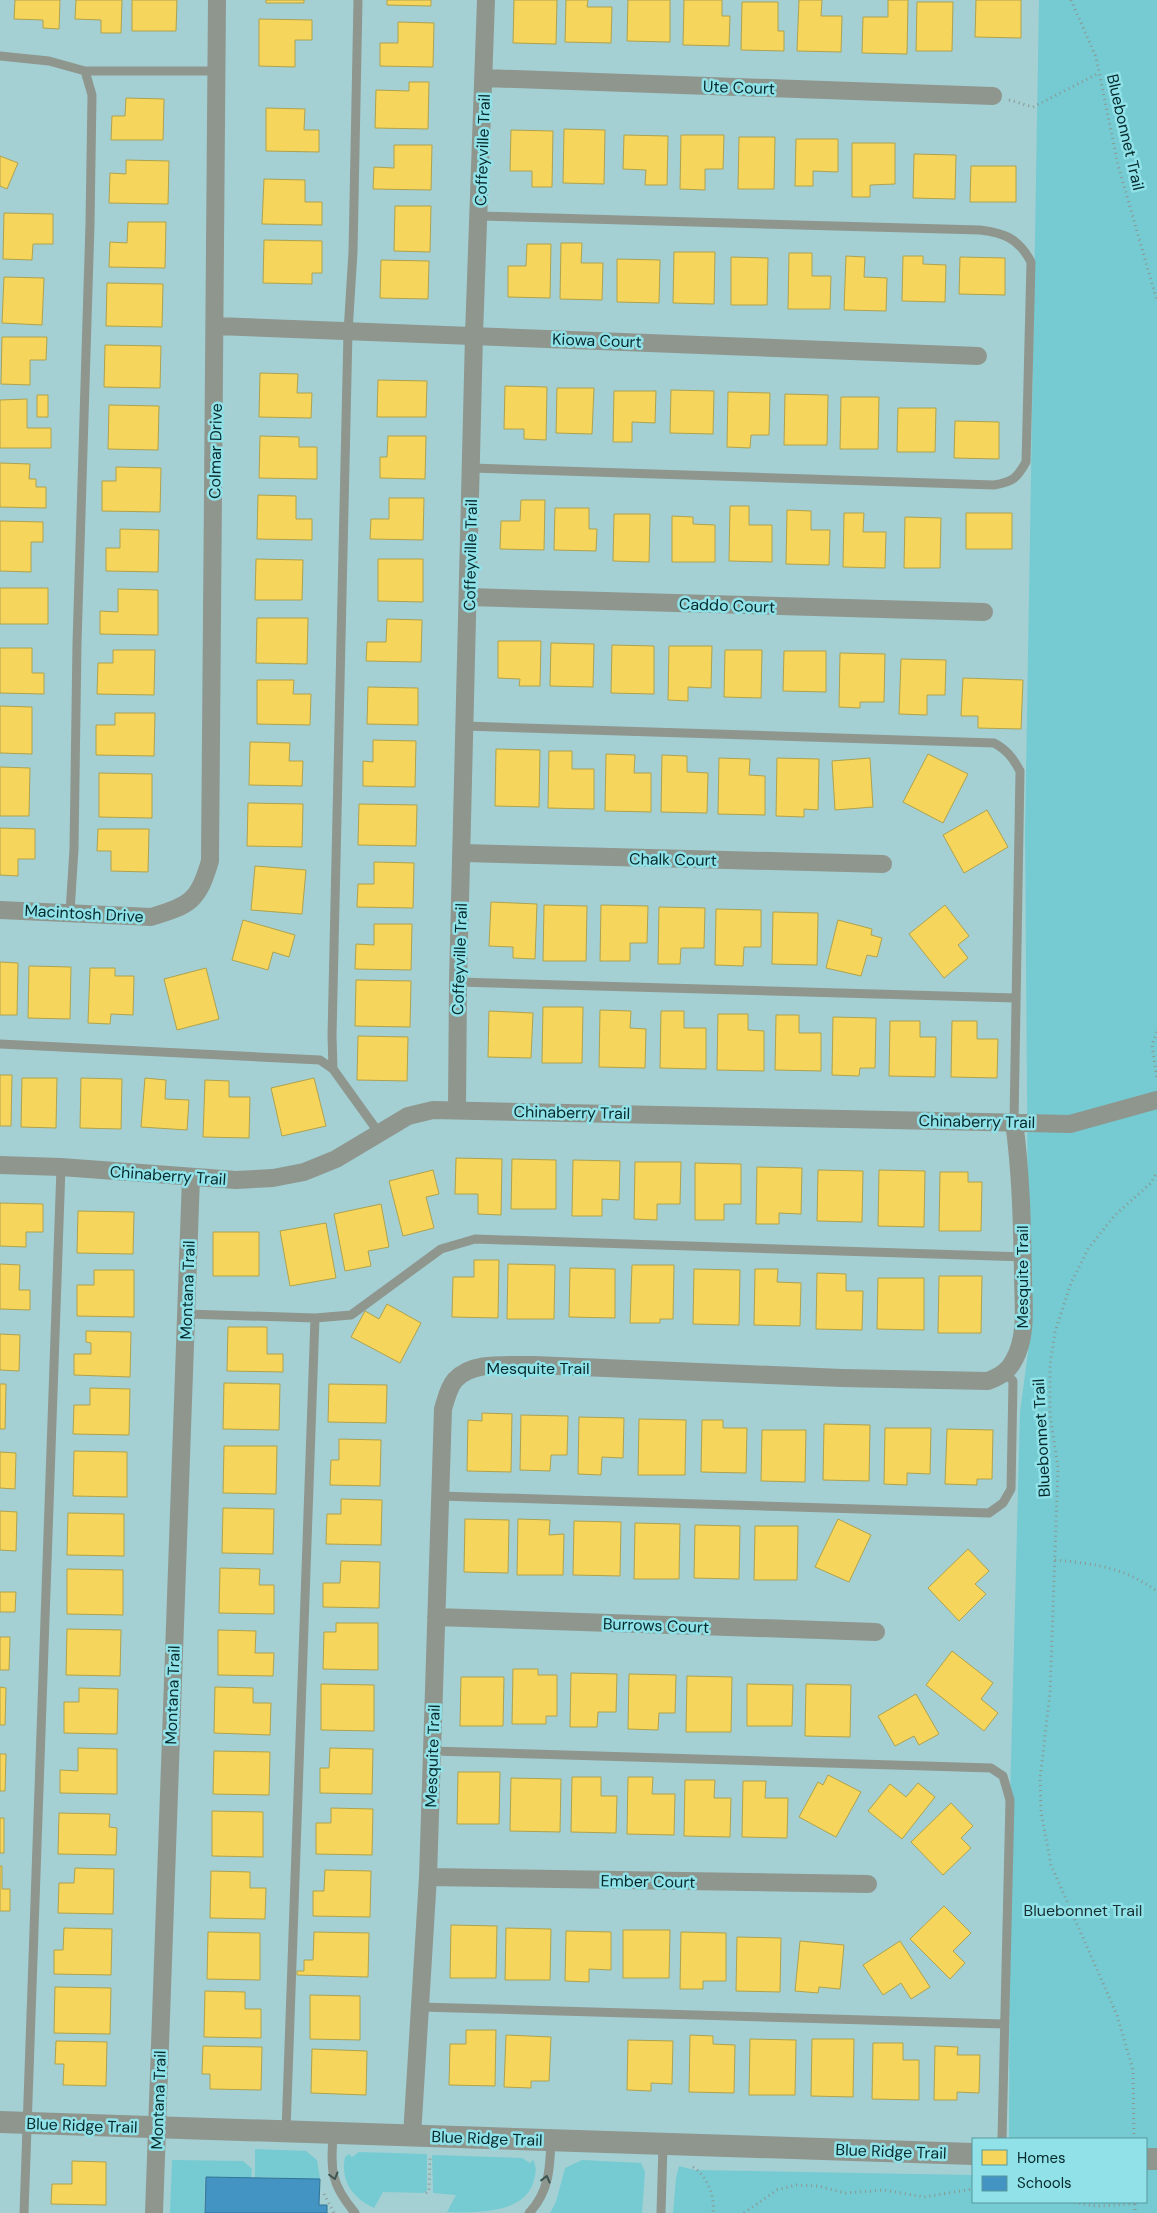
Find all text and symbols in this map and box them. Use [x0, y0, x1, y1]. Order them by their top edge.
street label: Bluebonnet Trail [1102, 72, 1149, 192]
street label: Ute Court [703, 76, 775, 99]
street label: Coffeyville Trail [470, 94, 495, 206]
street label: Kiowa Court [552, 328, 642, 353]
street label: Colmar Drive [204, 403, 227, 499]
street label: Coffeyville Trail [459, 499, 482, 611]
street label: Caddo Court [678, 593, 775, 618]
street label: Chalk Court [629, 848, 717, 871]
street label: Macintosh Drive [24, 900, 144, 927]
street label: Coffeyville Trail [447, 903, 472, 1015]
street label: Chinaberry Trail [514, 1101, 630, 1124]
street label: Chinaberry Trail [919, 1110, 1035, 1133]
street label: Chinaberry Trail [109, 1161, 227, 1190]
street label: Mesquite Trail [1012, 1225, 1033, 1329]
street label: Montana Trail [175, 1240, 200, 1340]
street label: Mesquite Trail [486, 1358, 590, 1379]
street label: Bluebonnet Trail [1028, 1378, 1055, 1498]
street label: Burrows Court [602, 1613, 709, 1638]
street label: Montana Trail [160, 1645, 185, 1745]
street label: Mesquite Trail [420, 1704, 445, 1808]
street label: Ember Court [600, 1870, 696, 1893]
park label: Bluebonnet Trail [1024, 1900, 1142, 1921]
street label: Montana Trail [146, 2050, 171, 2150]
street label: Blue Ridge Trail [26, 2113, 138, 2138]
street label: Blue Ridge Trail [431, 2126, 543, 2151]
legend [972, 2138, 1147, 2203]
street label: Blue Ridge Trail [835, 2139, 947, 2164]
text: Homes [1017, 2148, 1066, 2168]
one-way arrow [328, 2172, 339, 2181]
text: Schools [1017, 2173, 1072, 2193]
one-way arrow [540, 2175, 551, 2184]

